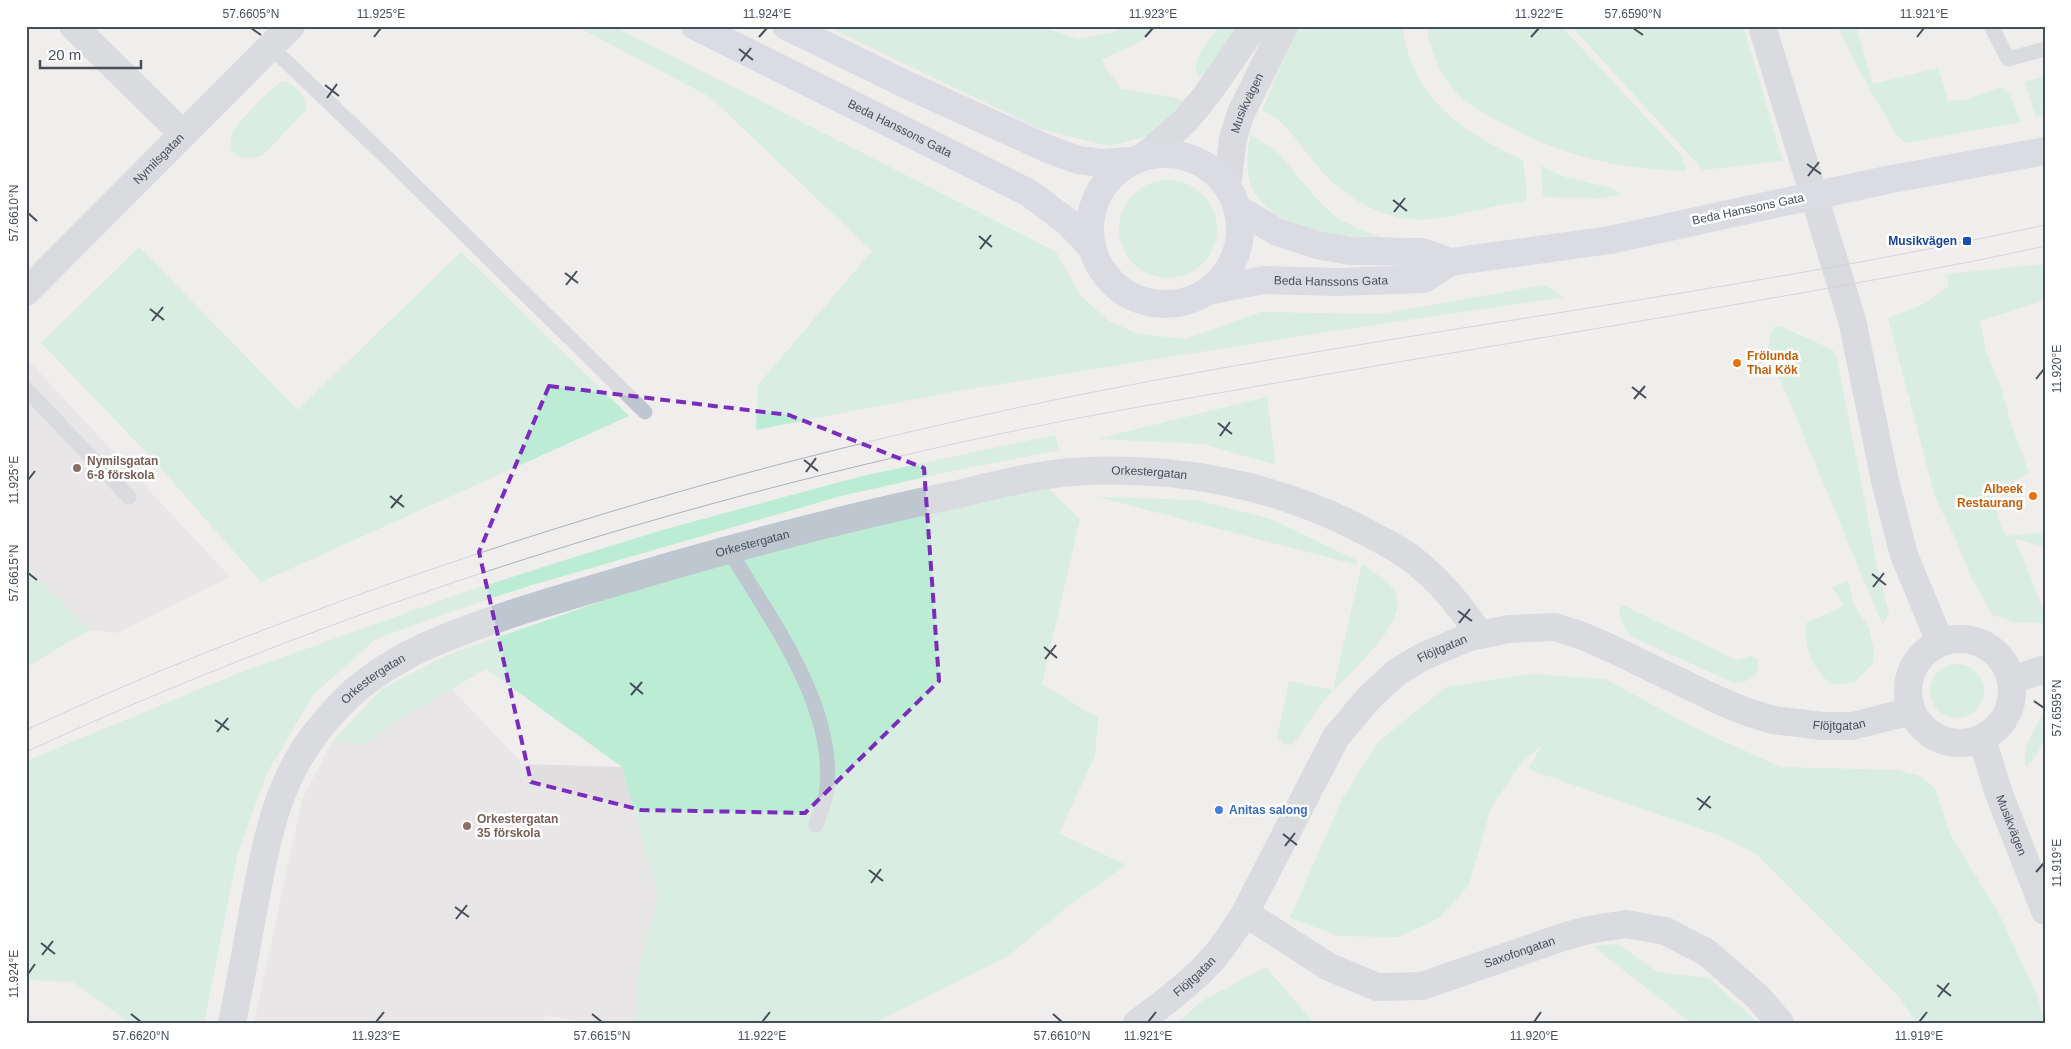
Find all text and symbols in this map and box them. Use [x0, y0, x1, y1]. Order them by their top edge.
text: 57.6605°N [223, 7, 279, 21]
text: 11.925°E [357, 7, 405, 21]
text: 11.924°E [743, 7, 791, 21]
text: 11.923°E [1129, 7, 1177, 21]
text: 11.922°E [1515, 7, 1563, 21]
text: 57.6590°N [1605, 7, 1661, 21]
text: 11.921°E [1900, 7, 1948, 21]
scale bar [40, 38, 141, 70]
text: 20 m [48, 46, 81, 63]
street label: Musikvägen [1228, 71, 1267, 135]
street label: Beda Hanssons Gata [846, 97, 954, 160]
street label: Nymilsgatan [130, 130, 187, 187]
text: 57.6610°N [7, 185, 21, 241]
street label: Beda Hanssons Gata [1691, 190, 1806, 228]
place label: Musikvägen [1888, 234, 1957, 248]
marker: Musikvägen [1961, 235, 1973, 247]
street label: Beda Hanssons Gata [1274, 273, 1389, 289]
text: 11.920°E [2050, 345, 2064, 393]
place label: Frölunda Thai Kök [1747, 349, 1799, 377]
marker: Frölunda Thai Kök [1731, 357, 1743, 369]
place label: Nymilsgatan 6-8 förskola [87, 454, 158, 482]
text: 11.925°E [7, 456, 21, 504]
marker: Nymilsgatan 6-8 förskola [71, 462, 83, 474]
street label: Orkestergatan [1111, 464, 1188, 482]
place label: Albeek Restaurang [1957, 482, 2023, 510]
marker: Albeek Restaurang [2027, 490, 2039, 502]
street label: Orkestergatan [714, 527, 791, 560]
text: 57.6615°N [7, 545, 21, 601]
street label: Flöjtgatan [1414, 632, 1469, 665]
street label: Orkestergatan [338, 651, 408, 707]
text: 57.6595°N [2050, 680, 2064, 736]
street label: Flöjtgatan [1812, 716, 1867, 733]
street label: Musikvägen [1993, 793, 2029, 858]
place label: Anitas salong [1229, 803, 1308, 817]
marker: Anitas salong [1213, 804, 1225, 816]
place label: Orkestergatan 35 förskola [477, 812, 558, 840]
marker: Orkestergatan 35 förskola [461, 820, 473, 832]
text: 11.919°E [2050, 839, 2064, 887]
street label: Saxofongatan [1482, 933, 1557, 971]
text: 11.924°E [7, 950, 21, 998]
street label: Flöjtgatan [1170, 953, 1219, 1000]
text: 57.6620°N [113, 1029, 169, 1043]
text: 11.923°E [352, 1029, 400, 1043]
text: 57.6615°N [574, 1029, 630, 1043]
text: 11.922°E [738, 1029, 786, 1043]
text: 57.6610°N [1034, 1029, 1090, 1043]
text: 11.921°E [1124, 1029, 1172, 1043]
text: 11.920°E [1510, 1029, 1558, 1043]
text: 11.919°E [1895, 1029, 1943, 1043]

